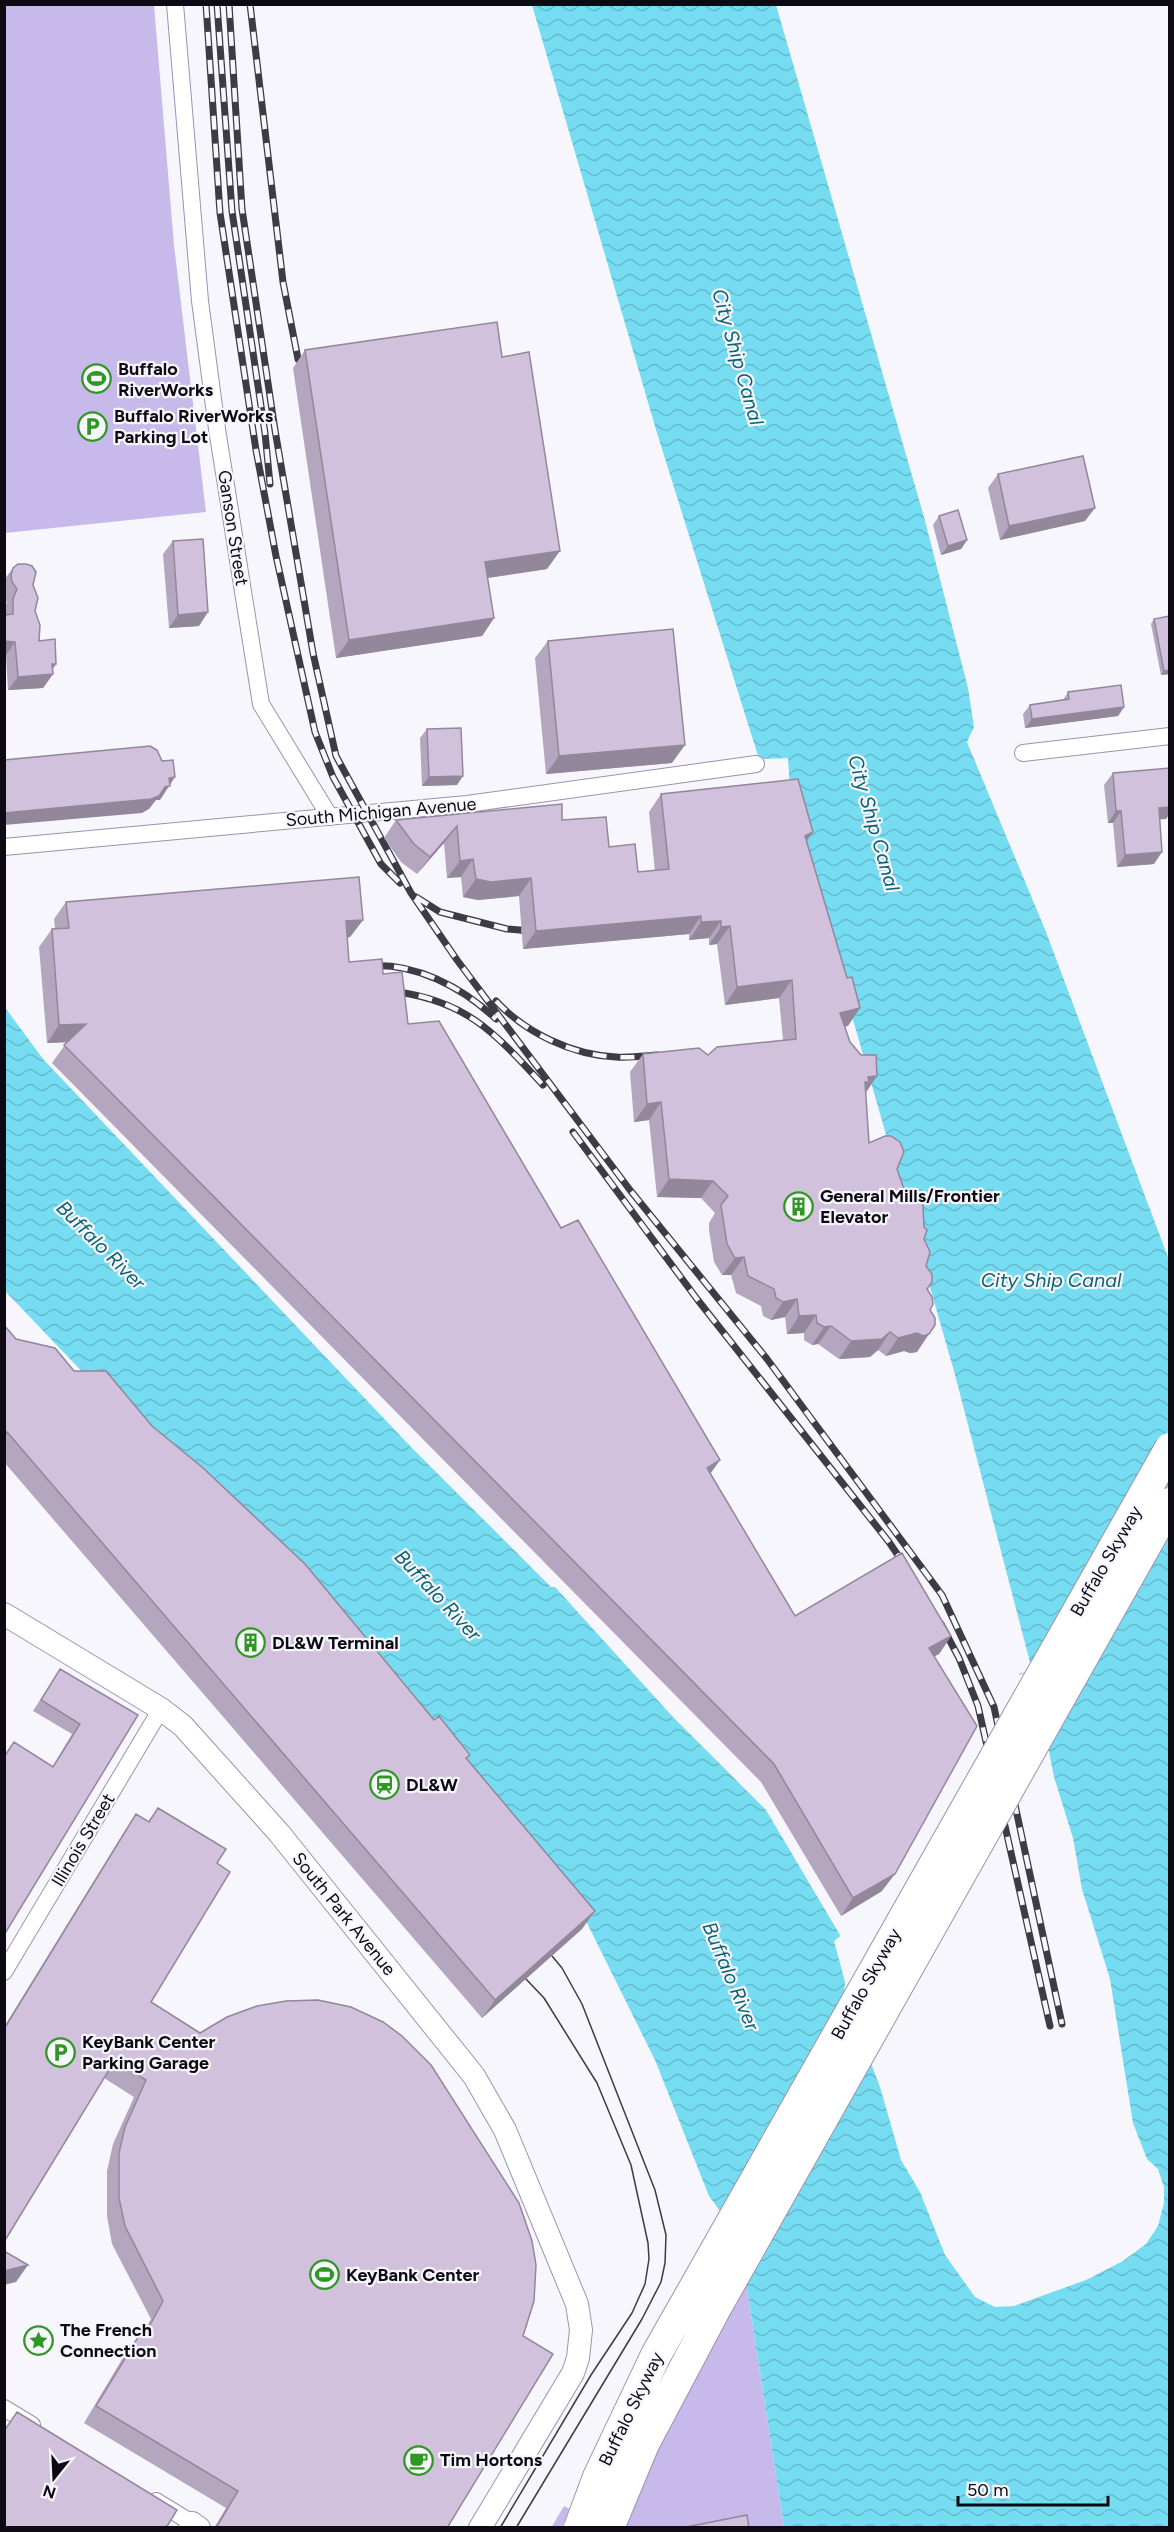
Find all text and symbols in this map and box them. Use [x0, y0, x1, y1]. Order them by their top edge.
water label: City Ship Canal [707, 286, 769, 428]
place label: Buffalo RiverWorks [118, 358, 214, 401]
sports icon: Buffalo RiverWorks [81, 363, 113, 395]
place label: Buffalo RiverWorks Parking Lot [114, 405, 274, 448]
parking icon: Buffalo RiverWorks Parking Lot [77, 410, 109, 442]
street label: Ganson Street [213, 469, 253, 588]
water label: City Ship Canal [843, 752, 905, 894]
street label: South Michigan Avenue [285, 793, 477, 831]
place label: General Mills/Frontier Elevator [820, 1185, 1000, 1228]
building icon: General Mills/Frontier Elevator [783, 1190, 815, 1222]
water label: Buffalo River [52, 1196, 151, 1295]
water label: City Ship Canal [981, 1268, 1122, 1292]
street label: Buffalo Skyway [1065, 1501, 1147, 1620]
water label: Buffalo River [390, 1544, 487, 1646]
building icon: DL&W Terminal [235, 1627, 267, 1659]
place label: DL&W Terminal [272, 1632, 399, 1654]
station icon: DL&W [369, 1769, 401, 1801]
place label: DL&W [406, 1774, 458, 1796]
street label: Illinois Street [47, 1789, 120, 1891]
street label: South Park Avenue [288, 1848, 401, 1980]
water label: Buffalo River [697, 1918, 765, 2035]
street label: Buffalo Skyway [826, 1924, 906, 2044]
place label: KeyBank Center Parking Garage [82, 2031, 215, 2074]
parking icon: KeyBank Center Parking Garage [45, 2036, 77, 2068]
sports icon: KeyBank Center [309, 2259, 341, 2291]
place label: KeyBank Center [346, 2264, 479, 2286]
place label: The French Connection [60, 2319, 156, 2362]
place icon: The French Connection [23, 2324, 55, 2356]
street label: Buffalo Skyway [594, 2348, 668, 2470]
cafe icon: Tim Hortons [403, 2444, 435, 2476]
north arrow [24, 2448, 84, 2508]
place label: Tim Hortons [440, 2449, 543, 2471]
scale bar [958, 2469, 1108, 2507]
text: 50 m [967, 2479, 1009, 2501]
text: N [41, 2481, 58, 2503]

